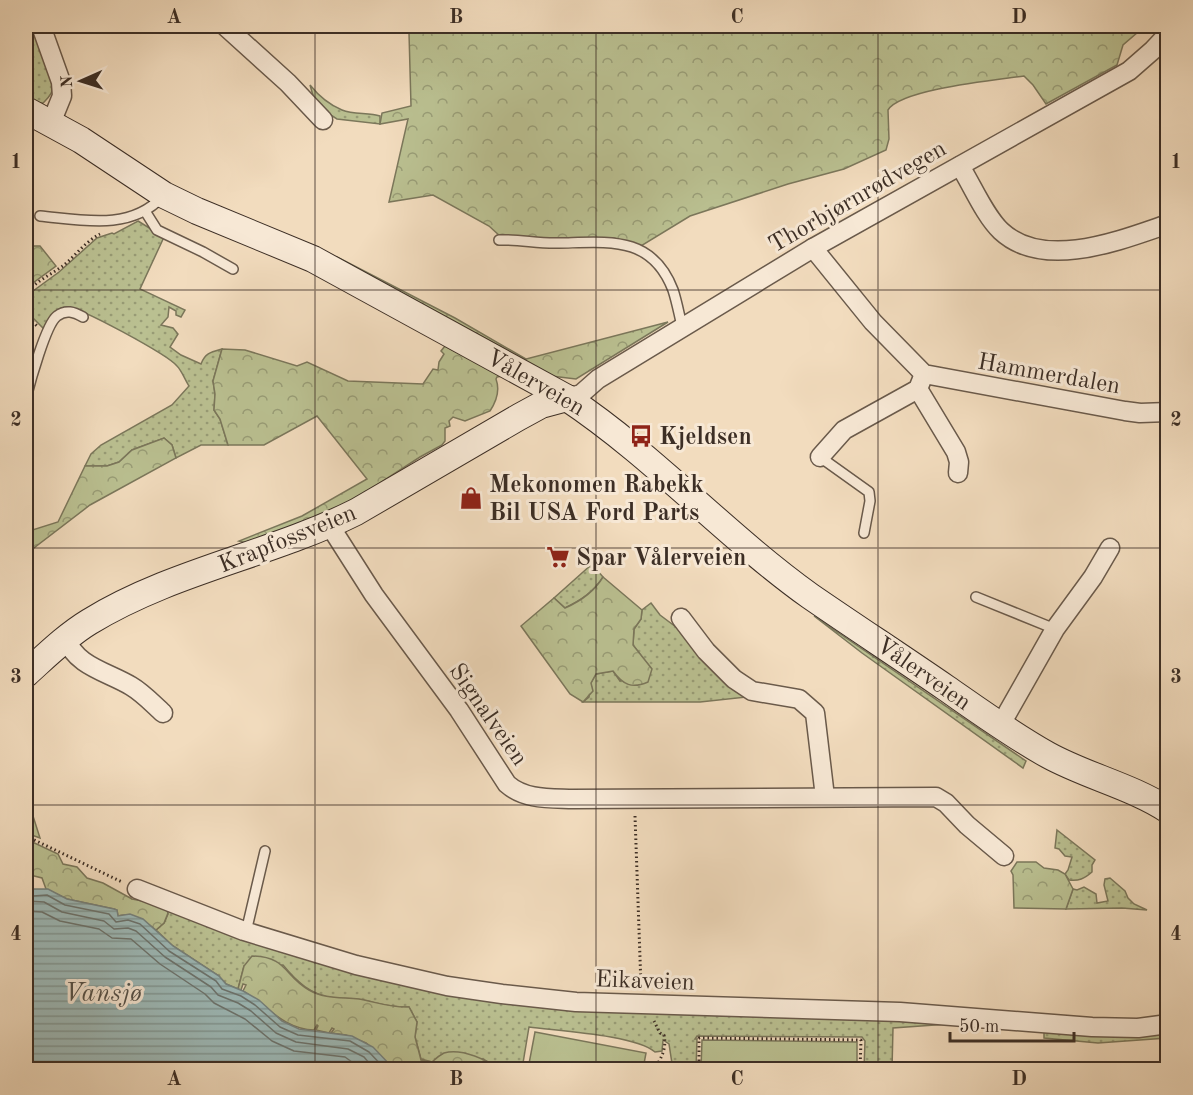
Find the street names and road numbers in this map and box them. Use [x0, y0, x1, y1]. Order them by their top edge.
street label: Thorbjørnrødvegen [765, 137, 951, 258]
street label: Vålerveien [482, 346, 588, 422]
street label: Hammerdalen [975, 351, 1122, 399]
street label: Krapfossveien [216, 501, 360, 578]
street label: Vålerveien [871, 633, 975, 716]
street label: Signalveien [443, 660, 531, 771]
street label: Eikaveien [595, 968, 695, 996]

